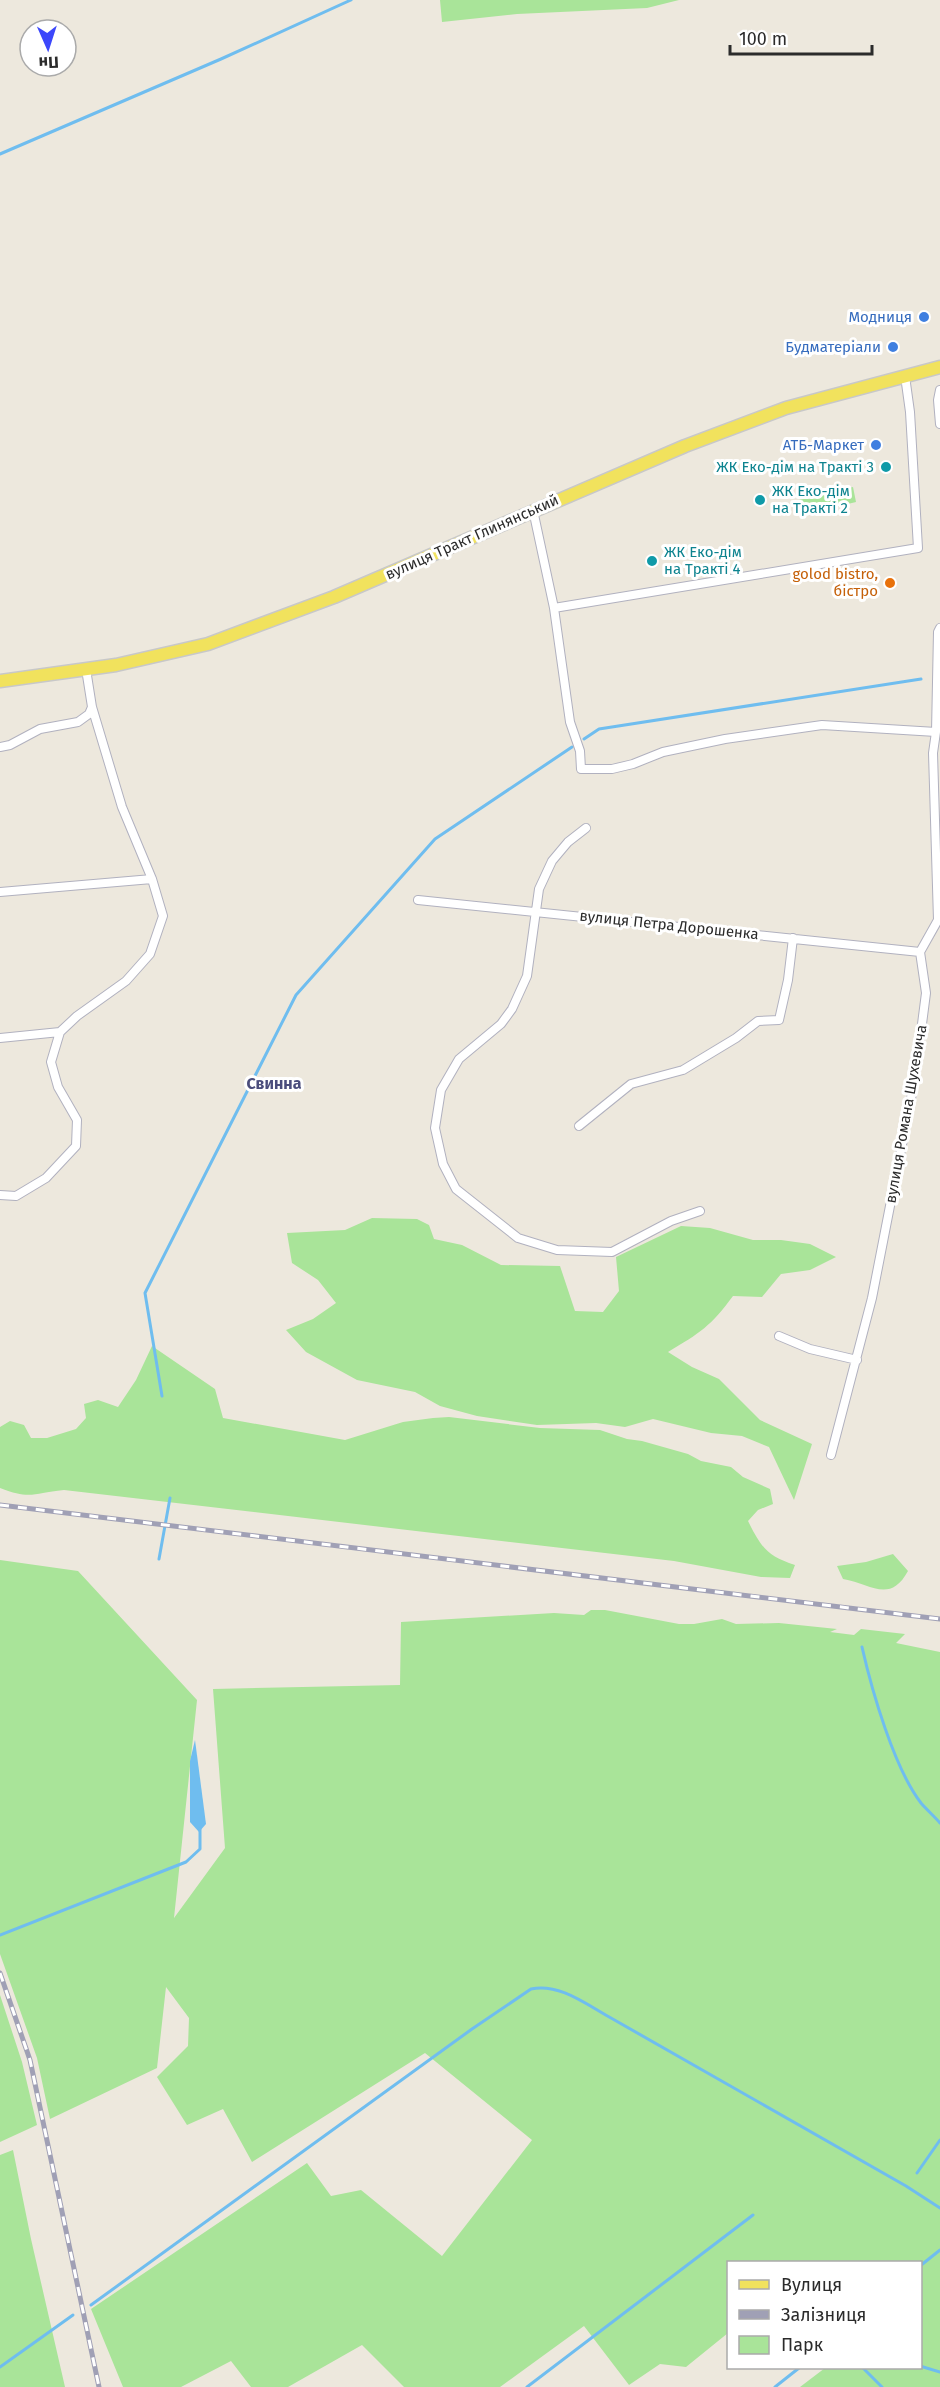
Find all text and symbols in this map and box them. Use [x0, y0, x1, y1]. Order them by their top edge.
north arrow [18, 18, 78, 78]
scale bar [730, 18, 872, 56]
text: 100 m [739, 28, 787, 50]
text: Пн [38, 52, 59, 72]
place label: Модниця [848, 308, 912, 326]
marker: Модниця [917, 310, 931, 324]
place label: Будматеріали [785, 338, 881, 356]
marker: Будматеріали [886, 340, 900, 354]
place label: АТБ-Маркет [783, 436, 864, 454]
marker: АТБ-Маркет [869, 438, 883, 452]
place label: ЖК Еко-дім на Тракті 3 [716, 458, 874, 476]
marker: ЖК Еко-дім на Тракті 3 [879, 460, 893, 474]
place label: ЖК Еко-дім на Тракті 2 [772, 482, 850, 517]
street label: вулиця Тракт Глинянський [383, 491, 561, 583]
marker: ЖК Еко-дім на Тракті 2 [753, 493, 767, 507]
place label: ЖК Еко-дім на Тракті 4 [664, 543, 742, 578]
marker: ЖК Еко-дім на Тракті 4 [645, 554, 659, 568]
place label: golod bistro, бістро [793, 565, 878, 600]
marker: golod bistro, бістро [883, 576, 897, 590]
street label: вулиця Петра Дорошенка [579, 907, 759, 943]
street label: вулиця Романа Шухевича [881, 1023, 931, 1205]
district label: Свинна [247, 1074, 302, 1093]
legend [727, 2261, 922, 2369]
text: Вулиця [781, 2274, 842, 2296]
text: Залізниця [781, 2304, 867, 2326]
text: Парк [781, 2334, 824, 2356]

